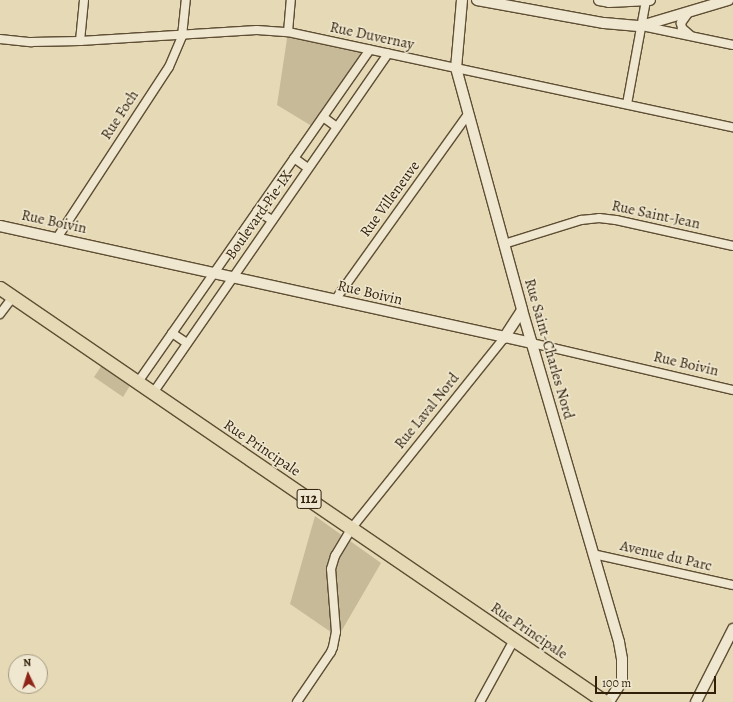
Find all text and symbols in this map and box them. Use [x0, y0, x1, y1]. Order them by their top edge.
street label: Rue Duvernay [328, 18, 416, 54]
street label: Rue Foch [97, 87, 143, 143]
street label: Rue Villeneuve [356, 157, 424, 241]
street label: Boulevard Pie-IX [222, 167, 296, 263]
street label: Rue Saint-Jean [610, 197, 702, 233]
street label: Rue Boivin [20, 206, 88, 238]
street label: Rue Boivin [336, 277, 404, 309]
street label: Rue Saint-Charles Nord [520, 277, 578, 421]
street label: Rue Boivin [652, 348, 720, 380]
street label: Rue Laval Nord [391, 369, 463, 453]
street label: Rue Principale [220, 416, 304, 480]
road number: 112 [296, 487, 322, 511]
street label: Avenue du Parc [618, 537, 714, 575]
street label: Rue Principale [487, 599, 571, 663]
north arrow [8, 654, 48, 694]
text: N [23, 655, 32, 670]
scale bar [597, 668, 718, 694]
text: 100 m [602, 675, 631, 691]

